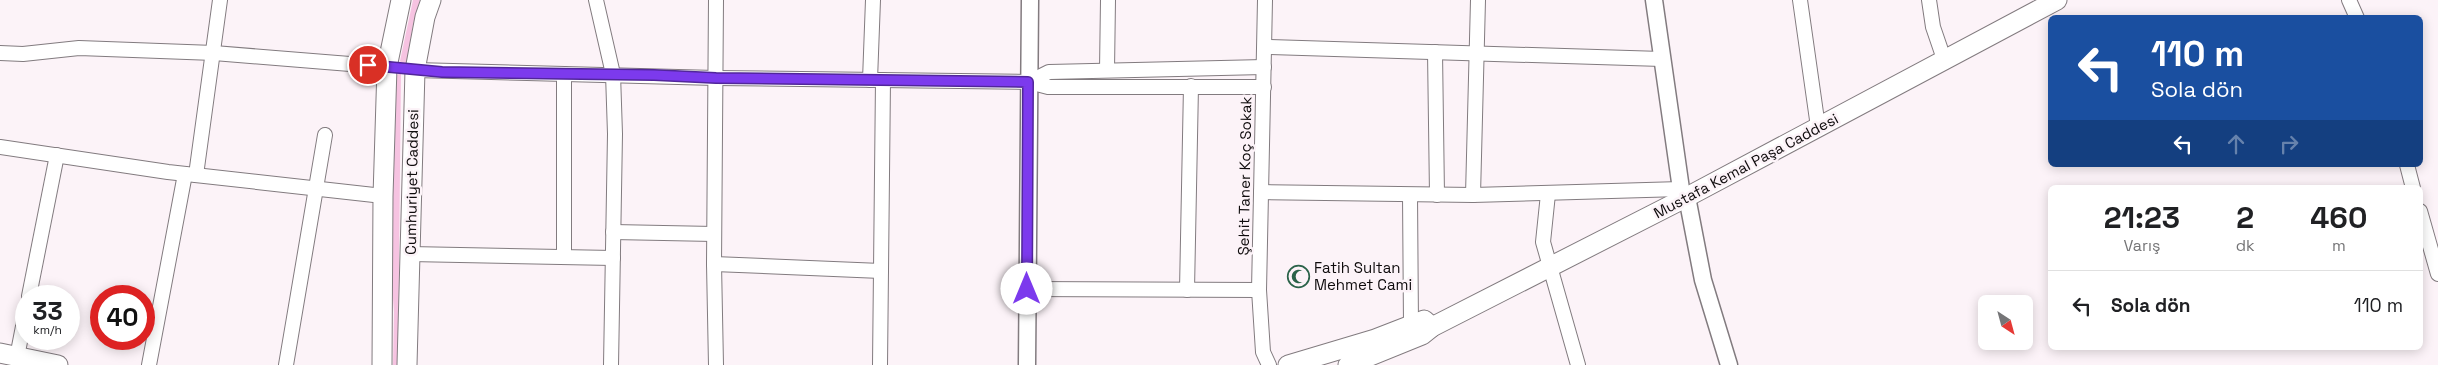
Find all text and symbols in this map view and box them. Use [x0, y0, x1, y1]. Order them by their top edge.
text: 110 m [2151, 32, 2244, 76]
icon: left [2068, 35, 2133, 100]
pin [347, 44, 389, 86]
icon: arrive [354, 51, 382, 79]
text: Sola dön [2151, 75, 2243, 103]
street label: Şehit Taner Koç Sokak [1234, 96, 1255, 256]
street label: Cumhuriyet Caddesi [401, 109, 422, 255]
street label: Mustafa Kemal Paşa Caddesi [1650, 109, 1841, 222]
icon: left [2169, 130, 2197, 158]
icon: ahead [2222, 130, 2250, 158]
icon: right [2275, 130, 2303, 158]
text: 21:23 [2104, 198, 2180, 237]
text: 2 [2236, 198, 2254, 237]
text: 460 [2310, 198, 2367, 237]
text: Varış [2123, 235, 2160, 256]
text: dk [2236, 235, 2255, 256]
text: m [2332, 235, 2346, 256]
place label: Fatih Sultan Mehmet Cami [1314, 258, 1412, 294]
position arrow [1000, 262, 1052, 314]
mosque icon: Fatih Sultan Mehmet Cami [1286, 265, 1310, 289]
speed limit sign: 40 [90, 285, 155, 350]
icon: left [2068, 292, 2096, 320]
text: Sola dön [2111, 293, 2190, 318]
text: 110 m [2354, 293, 2403, 318]
text: 33 [32, 295, 63, 327]
north arrow [1978, 295, 2032, 350]
map controls [1978, 295, 2033, 350]
text: km/h [33, 322, 62, 338]

